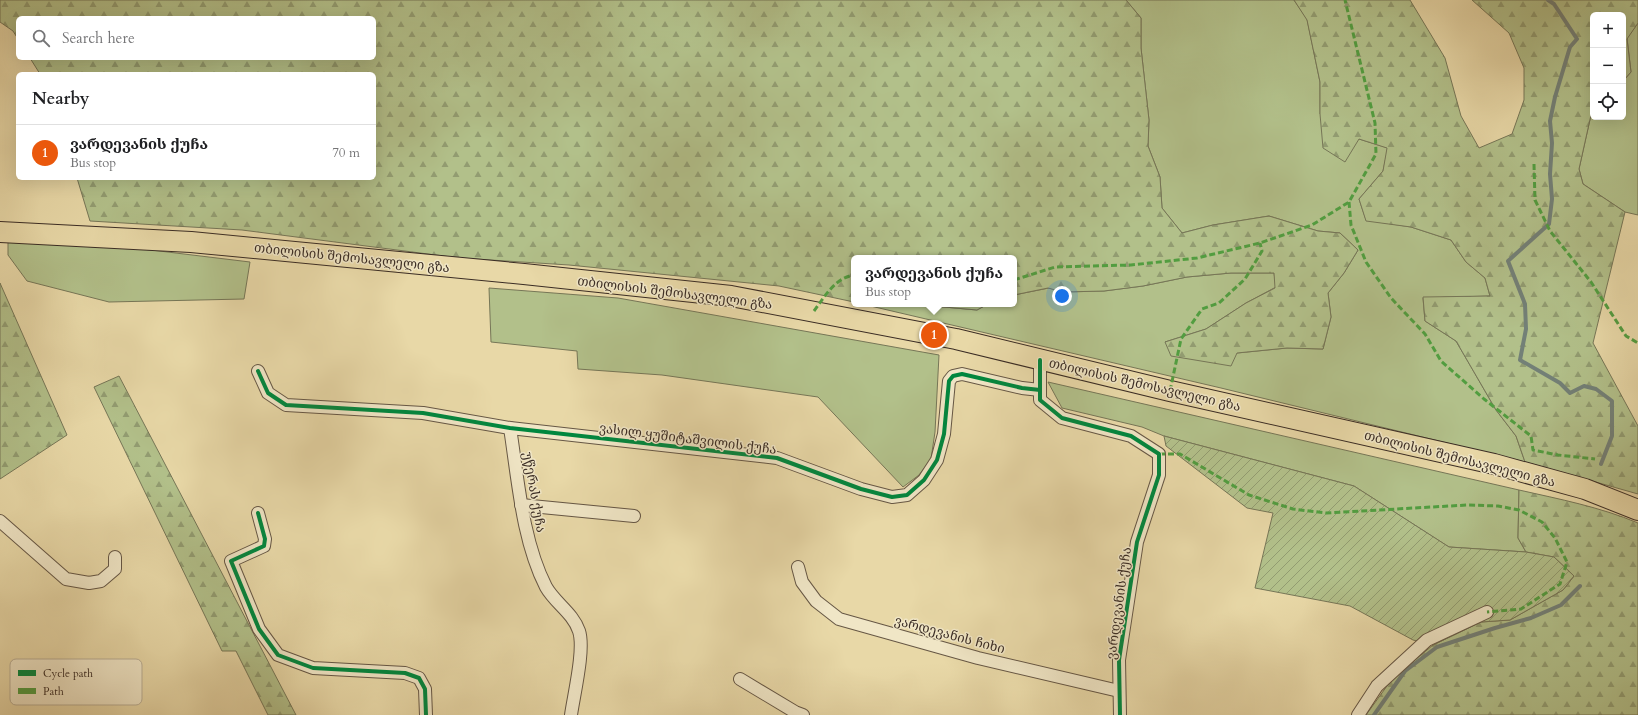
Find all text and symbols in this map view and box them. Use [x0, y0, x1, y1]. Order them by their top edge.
map controls [1590, 12, 1626, 120]
button: + [1590, 12, 1626, 48]
search box [16, 16, 376, 60]
icon: search [30, 27, 52, 49]
text: Search here [62, 28, 135, 48]
button: − [1590, 48, 1626, 84]
button: locate [1590, 84, 1626, 120]
text: Nearby [32, 87, 89, 110]
text: ვარდევანის ქუჩა [70, 134, 208, 154]
text: 1 [42, 144, 48, 162]
text: 70 m [332, 144, 360, 162]
text: Bus stop [70, 154, 116, 172]
street label: თბილისის შემოსავლელი გზა [253, 239, 450, 277]
popup [851, 255, 1017, 307]
text: ვარდევანის ქუჩა [865, 263, 1003, 283]
street label: თბილისის შემოსავლელი გზა [576, 272, 773, 314]
text: Bus stop [865, 283, 911, 301]
your location [1052, 286, 1072, 306]
pin: 1 [921, 320, 947, 350]
street label: თბილისის შემოსავლელი გზა [1047, 354, 1242, 416]
street label: ვასილ ყუშიტაშვილის ქუჩა [598, 419, 778, 459]
street label: თბილისის შემოსავლელი გზა [1362, 426, 1557, 491]
street label: უწერას ქუჩა [518, 450, 550, 534]
street label: ვარდევანის ქუჩა [1102, 546, 1136, 661]
street label: ვარდევანის ჩიხი [893, 612, 1007, 658]
legend [10, 659, 142, 705]
text: Cycle path [43, 666, 93, 681]
text: Path [43, 684, 64, 699]

